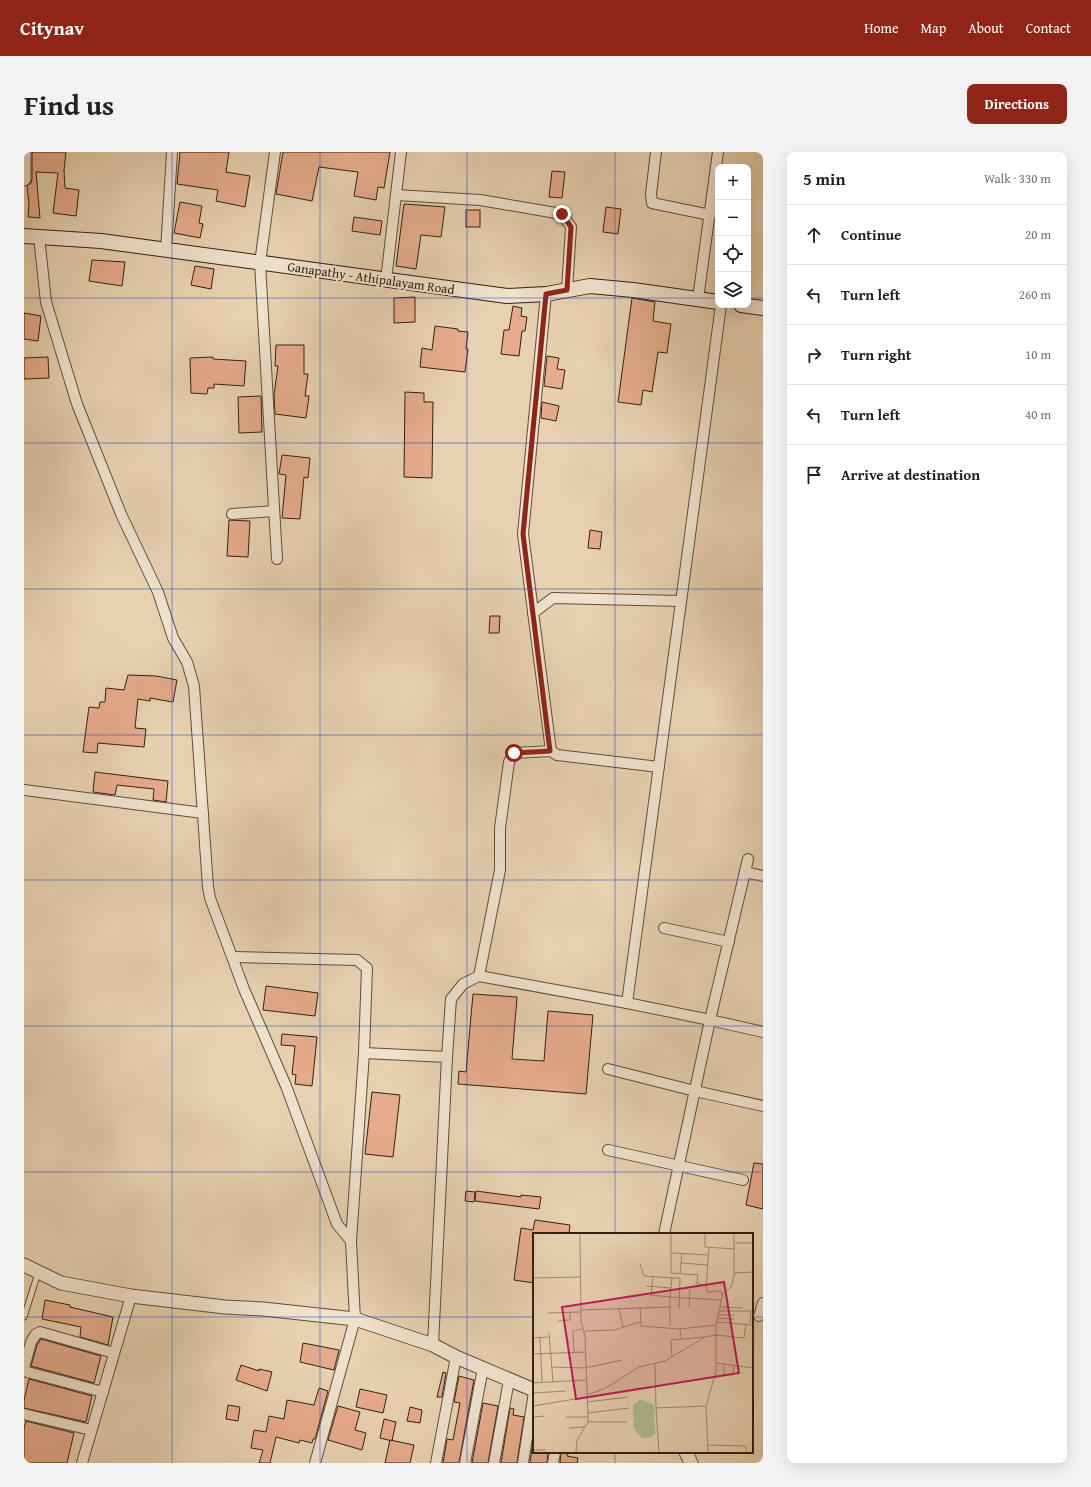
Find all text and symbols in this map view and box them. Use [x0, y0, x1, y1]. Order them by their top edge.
text: Citynav [20, 14, 84, 42]
text: Home [864, 18, 899, 38]
text: Map [921, 18, 946, 38]
text: About [968, 18, 1004, 38]
text: Contact [1026, 18, 1071, 38]
text: Find us [24, 84, 114, 125]
button: Directions [967, 84, 1067, 124]
map controls [715, 164, 751, 308]
button: + [715, 164, 751, 200]
text: 5 min [803, 166, 845, 191]
text: Walk · 330 m [984, 169, 1051, 188]
button: − [715, 200, 751, 236]
route end [553, 205, 571, 223]
icon: ahead [803, 224, 825, 246]
text: Continue [841, 224, 902, 245]
text: 20 m [1025, 225, 1051, 244]
button: locate [715, 236, 751, 272]
street label: Ganapathy - Athipalayam Road [286, 257, 456, 299]
button: layers [715, 272, 751, 308]
icon: left [803, 284, 825, 306]
text: Turn left [841, 284, 900, 305]
text: 260 m [1019, 285, 1051, 304]
icon: right [803, 344, 825, 366]
text: Turn right [841, 344, 912, 365]
text: 10 m [1025, 345, 1051, 364]
icon: left [803, 404, 825, 426]
text: Turn left [841, 404, 900, 425]
text: 40 m [1025, 405, 1051, 424]
icon: arrive [803, 464, 825, 486]
text: Arrive at destination [841, 464, 980, 485]
route start [505, 744, 523, 762]
inset map [533, 1233, 753, 1453]

